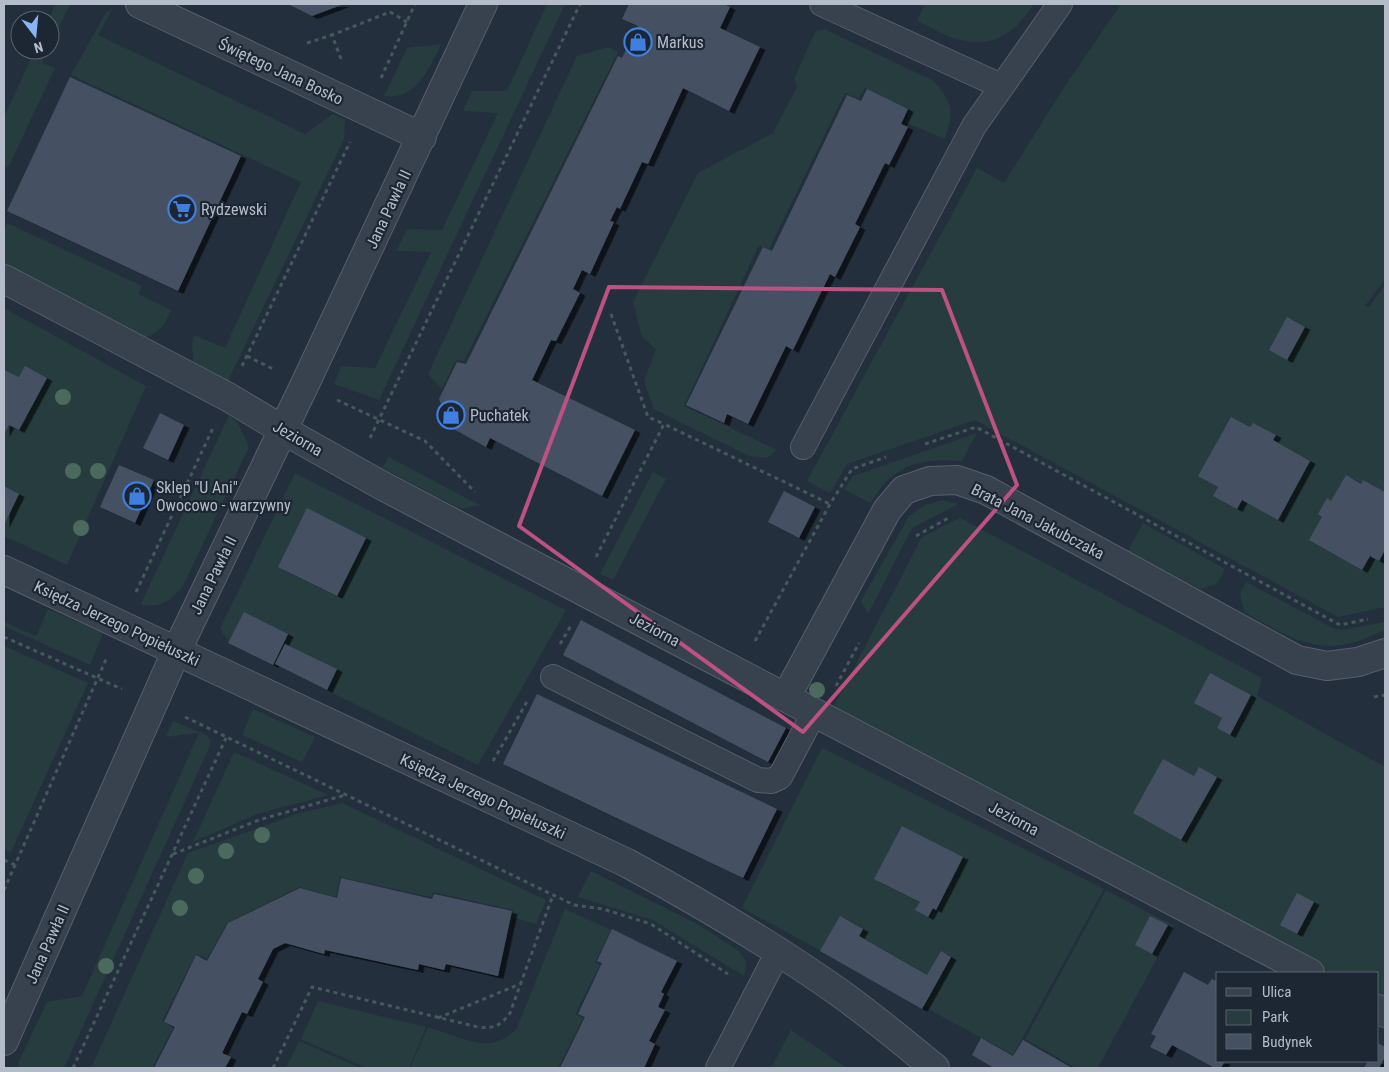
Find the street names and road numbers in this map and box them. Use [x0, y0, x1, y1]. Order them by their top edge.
street label: Świętego Jana Bosko [215, 34, 346, 109]
street label: Jana Pawła II [362, 167, 415, 252]
street label: Jeziorna [270, 417, 326, 460]
street label: Brata Jana Jakubczaka [968, 480, 1107, 563]
street label: Jana Pawła II [186, 533, 241, 617]
street label: Księdza Jerzego Popiełuszki [31, 577, 203, 670]
street label: Jeziorna [626, 608, 683, 651]
street label: Księdza Jerzego Popiełuszki [397, 750, 569, 843]
street label: Jeziorna [985, 797, 1042, 840]
street label: Jana Pawła II [22, 902, 73, 987]

